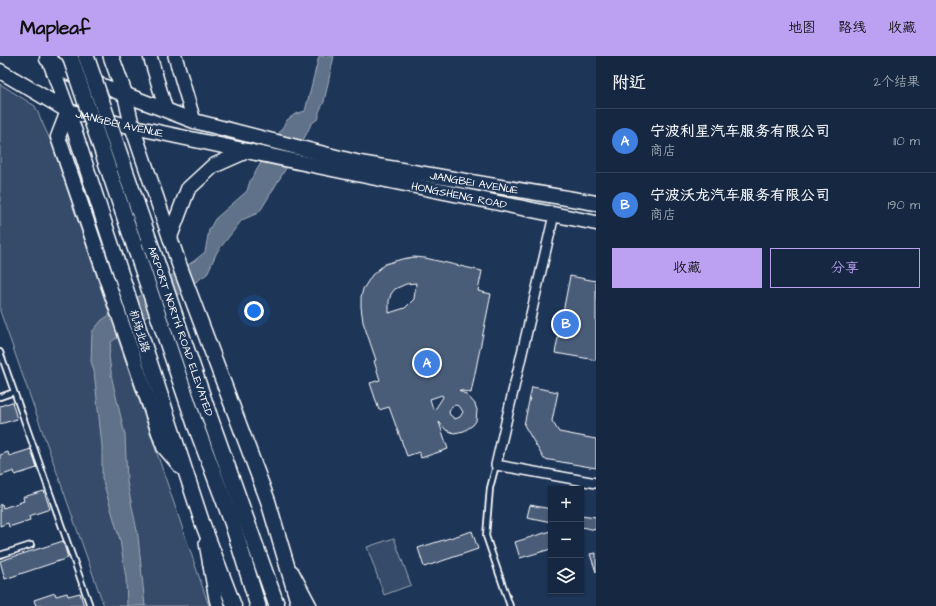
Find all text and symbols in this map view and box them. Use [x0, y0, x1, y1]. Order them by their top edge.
text: Mapleaf [20, 15, 90, 42]
text: 地图 [788, 18, 816, 38]
text: 路线 [838, 18, 866, 38]
text: 收藏 [888, 18, 916, 38]
text: 附近 [612, 71, 646, 95]
text: 2个结果 [874, 73, 920, 91]
street label: JIANGBEI AVENUE [74, 106, 165, 141]
text: 宁波利星汽车服务有限公司 [650, 121, 830, 142]
text: A [621, 132, 629, 150]
text: 110 m [893, 132, 920, 150]
text: 商店 [650, 142, 676, 160]
street label: JIANGBEI AVENUE [429, 168, 520, 198]
street label: HONGSHENG ROAD [410, 178, 508, 213]
text: 宁波沃龙汽车服务有限公司 [650, 185, 830, 206]
text: B [620, 196, 630, 214]
text: 190 m [887, 196, 920, 214]
text: 商店 [650, 206, 676, 224]
street label: AIRPORT NORTH ROAD ELEVATED [144, 244, 217, 418]
button: 收藏 [612, 248, 762, 288]
button: 分享 [770, 248, 920, 288]
your location [244, 301, 264, 321]
street label: 机场北路 [126, 308, 153, 354]
pin: B [553, 309, 579, 339]
pin: A [414, 348, 440, 378]
map controls [548, 486, 584, 594]
button: + [548, 486, 584, 522]
button: − [548, 522, 584, 558]
button: layers [548, 558, 584, 594]

